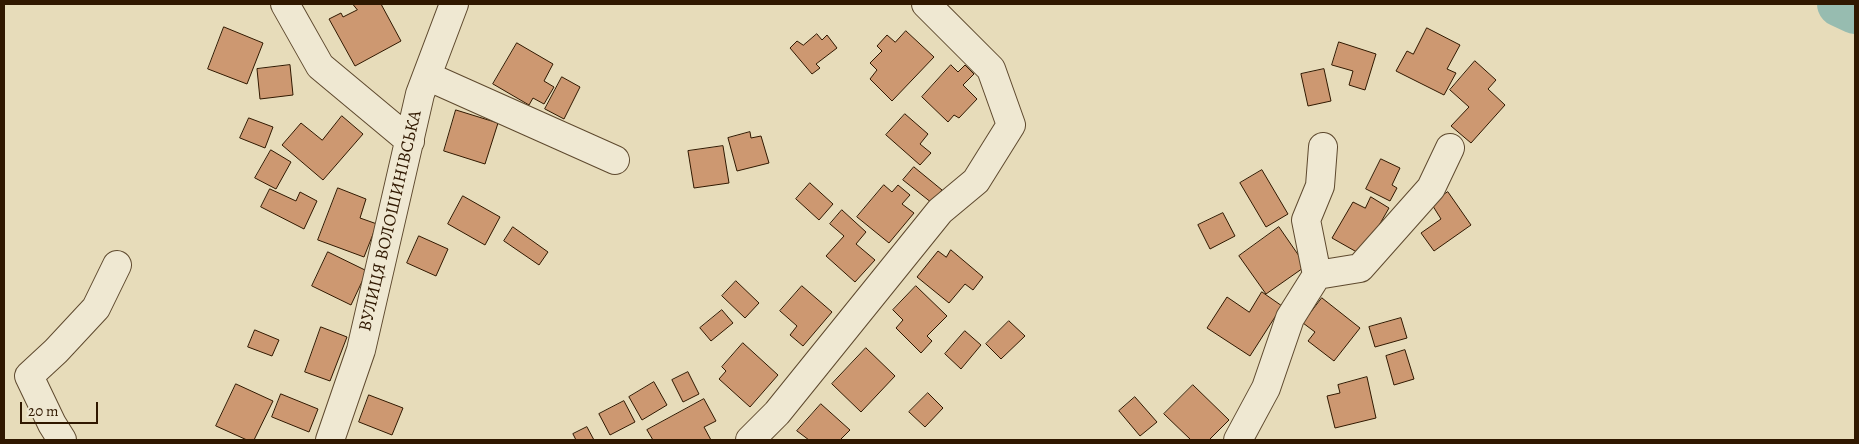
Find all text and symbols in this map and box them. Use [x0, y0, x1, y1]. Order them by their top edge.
street label: ВУЛИЦЯ ВОЛОШИНІВСЬКА [355, 108, 427, 334]
scale bar [22, 392, 100, 424]
text: 20 m [28, 401, 59, 421]

